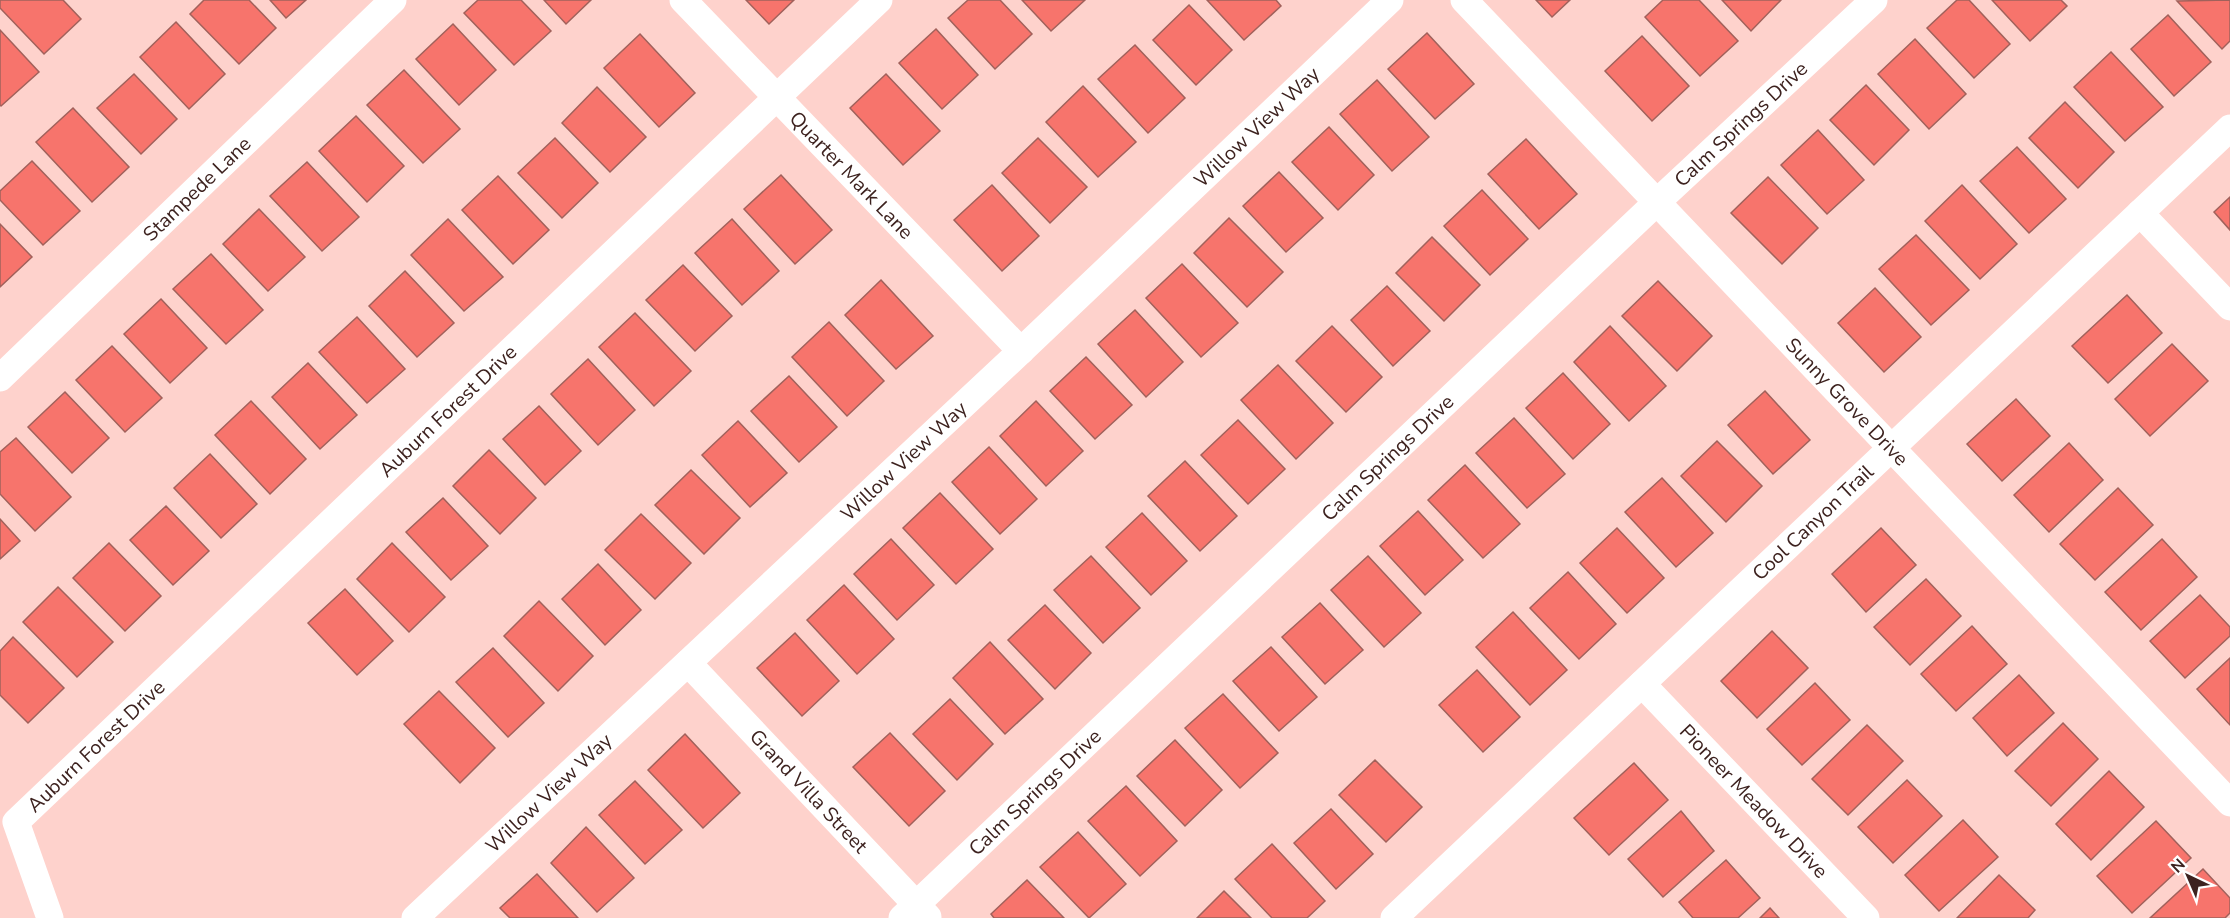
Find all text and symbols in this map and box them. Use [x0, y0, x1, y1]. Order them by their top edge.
street label: Calm Springs Drive [1668, 55, 1813, 193]
street label: Willow View Way [1188, 60, 1326, 193]
street label: Quarter Mark Lane [783, 105, 920, 245]
street label: Stampede Lane [137, 130, 257, 247]
street label: Sunny Grove Drive [1779, 332, 1915, 472]
street label: Auburn Forest Drive [373, 339, 523, 483]
street label: Calm Springs Drive [1315, 388, 1460, 527]
street label: Willow View Way [834, 395, 973, 527]
street label: Cool Canyon Trail [1746, 458, 1879, 586]
street label: Auburn Forest Drive [21, 674, 171, 818]
street label: Pioneer Meadow Drive [1674, 718, 1834, 884]
street label: Grand Villa Street [744, 723, 875, 859]
street label: Calm Springs Drive [963, 723, 1107, 861]
street label: Willow View Way [480, 727, 618, 859]
north arrow [2158, 846, 2218, 906]
text: N [2166, 854, 2190, 878]

